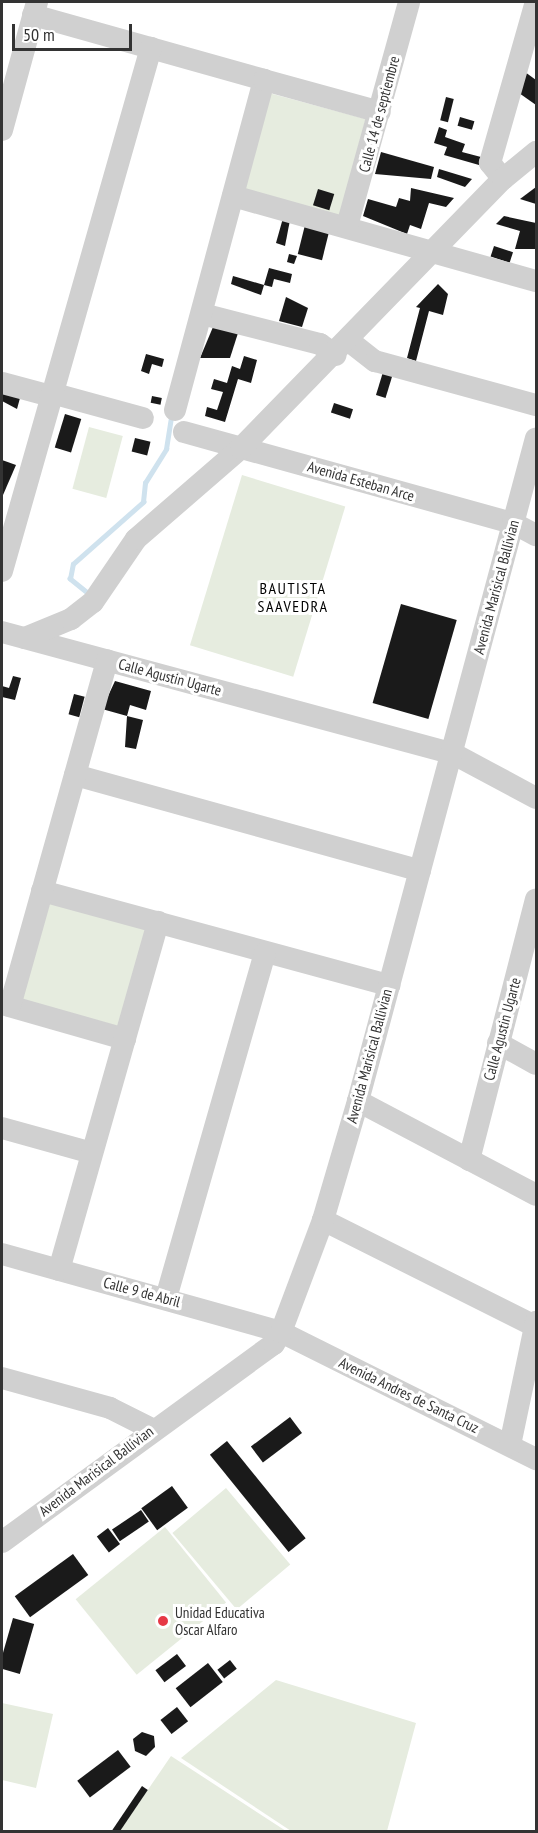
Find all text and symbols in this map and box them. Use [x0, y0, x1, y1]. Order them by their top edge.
scale bar [15, 12, 135, 50]
text: 50 m [23, 23, 55, 46]
street label: Calle 14 de septiembre [355, 54, 403, 174]
street label: Avenida Esteban Arce [305, 457, 417, 505]
street label: Avenida Marisical Ballivian [469, 518, 523, 656]
district label: BAUTISTA SAAVEDRA [258, 578, 328, 616]
street label: Calle Agustin Ugarte [116, 655, 224, 699]
street label: Calle Agustin Ugarte [480, 975, 524, 1083]
street label: Avenida Marisical Ballivian [342, 987, 396, 1125]
street label: Calle 9 de Abril [101, 1273, 183, 1311]
street label: Avenida Andres de Santa Cruz [336, 1353, 482, 1437]
street label: Avenida Marisical Ballivian [35, 1422, 157, 1520]
place label: Unidad Educativa Oscar Alfaro [175, 1603, 265, 1638]
marker: Unidad Educativa Oscar Alfaro [156, 1614, 170, 1628]

